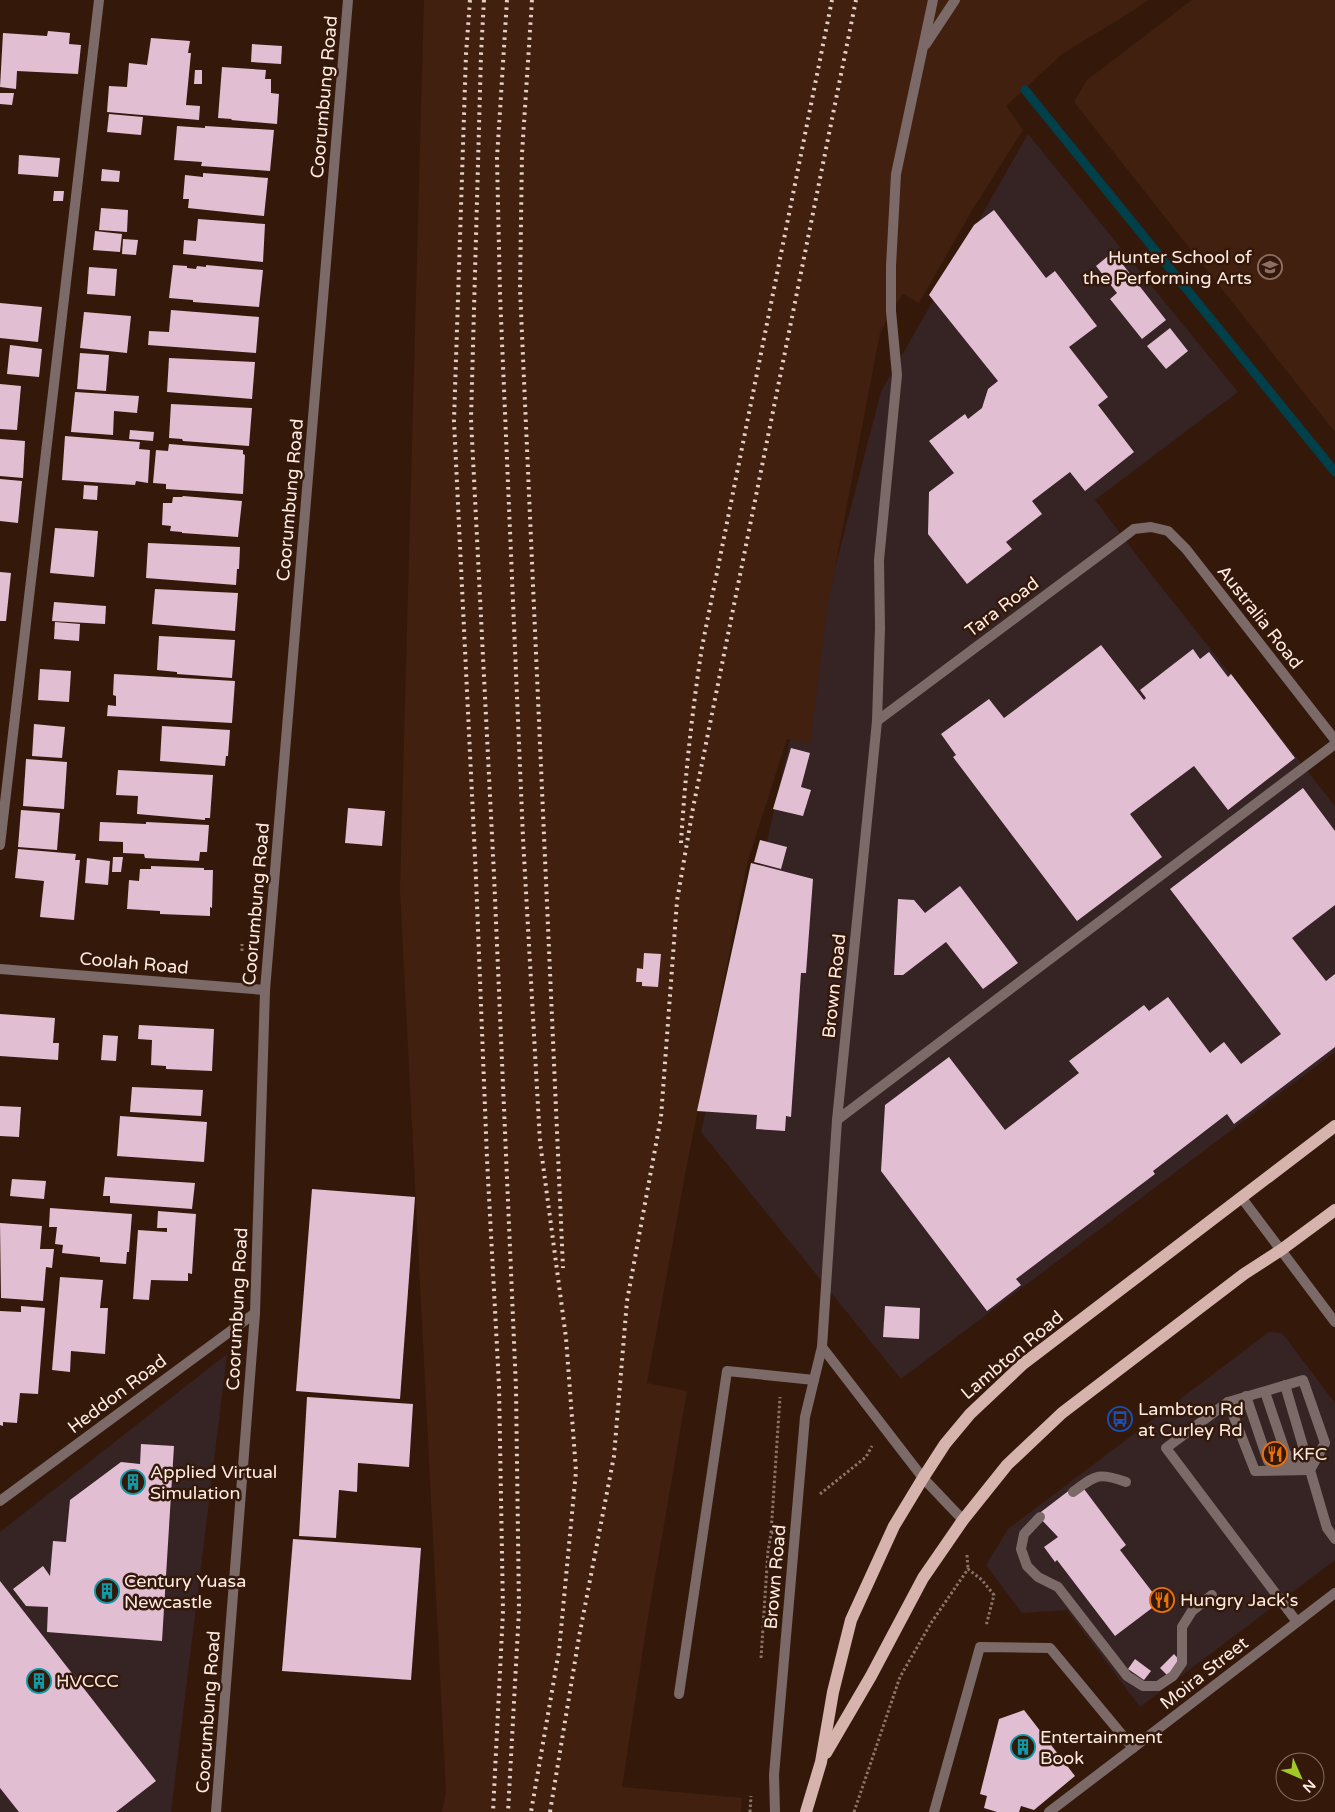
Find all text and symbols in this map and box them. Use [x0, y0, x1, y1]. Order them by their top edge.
street label: Coorumbung Road [306, 15, 342, 179]
place label: Hunter School of the Performing Arts [1082, 246, 1252, 289]
school or university icon: Hunter School of the Performing Arts [1257, 254, 1283, 280]
street label: Coorumbung Road [272, 418, 308, 582]
street label: Australia Road [1213, 561, 1307, 673]
street label: Tara Road [961, 572, 1043, 642]
street label: Coorumbung Road [238, 822, 274, 986]
street label: Brown Road [818, 933, 850, 1039]
street label: Coolah Road [78, 947, 190, 979]
street label: Coorumbung Road [222, 1227, 252, 1391]
street label: Lambton Road [956, 1306, 1068, 1404]
street label: Heddon Road [63, 1350, 171, 1438]
place label: Lambton Rd at Curley Rd [1138, 1398, 1244, 1441]
bus stop icon: Lambton Rd at Curley Rd [1107, 1406, 1133, 1432]
restaurant icon: KFC [1262, 1441, 1288, 1467]
place label: KFC [1292, 1443, 1327, 1465]
place label: Applied Virtual Simulation [150, 1461, 277, 1504]
building icon: Applied Virtual Simulation [120, 1469, 146, 1495]
street label: Brown Road [759, 1524, 791, 1630]
place label: Century Yuasa Newcastle [124, 1570, 246, 1613]
building icon: Century Yuasa Newcastle [94, 1578, 120, 1604]
restaurant icon: Hungry Jack's [1149, 1587, 1175, 1613]
place label: Hungry Jack's [1180, 1589, 1298, 1611]
street label: Coorumbung Road [191, 1630, 225, 1794]
street label: Moira Street [1156, 1632, 1253, 1714]
building icon: HVCCC [26, 1668, 52, 1694]
place label: HVCCC [56, 1670, 119, 1692]
place label: Entertainment Book [1040, 1726, 1163, 1769]
building icon: Entertainment Book [1010, 1734, 1036, 1760]
north arrow [1275, 1752, 1325, 1802]
text: N [1299, 1776, 1319, 1796]

